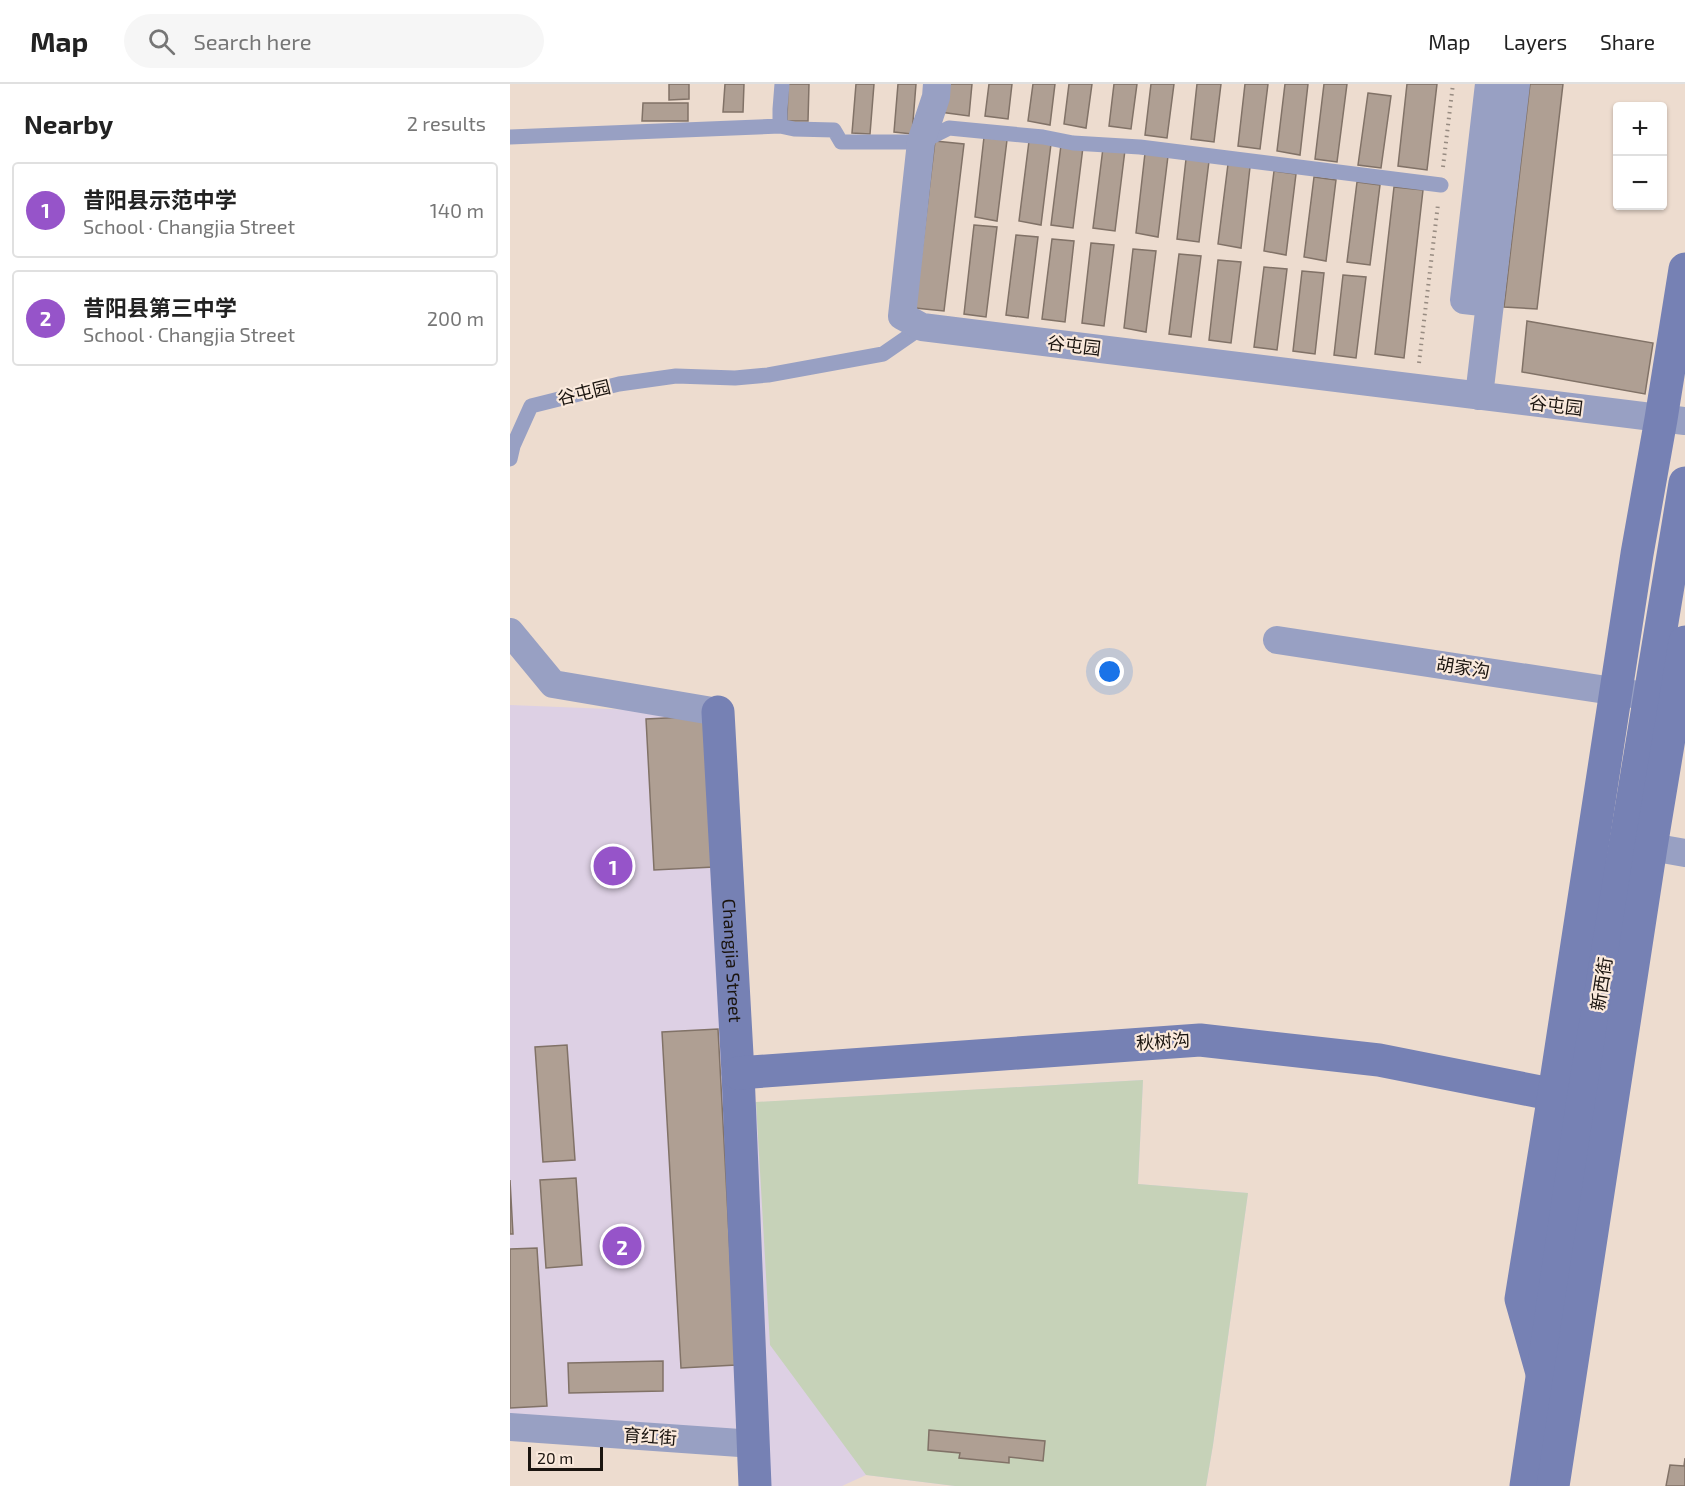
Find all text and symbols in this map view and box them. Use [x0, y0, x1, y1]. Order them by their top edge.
search box [124, 14, 544, 68]
text: Map [30, 24, 88, 58]
icon: search [145, 25, 178, 58]
text: Search here [193, 28, 312, 54]
text: Map [1428, 29, 1470, 54]
text: Layers [1503, 29, 1567, 54]
text: Share [1600, 29, 1655, 54]
map controls [1613, 102, 1667, 210]
button: + [1613, 102, 1667, 156]
text: Nearby [24, 108, 113, 139]
text: 2 results [407, 111, 486, 135]
button: − [1613, 156, 1667, 210]
text: 昔阳县示范中学 [83, 186, 237, 212]
text: 1 [41, 198, 50, 222]
text: 140 m [430, 198, 484, 222]
text: School · Changjia Street [83, 214, 295, 238]
text: 昔阳县第三中学 [83, 294, 237, 320]
text: 2 [40, 306, 51, 330]
text: 200 m [427, 306, 484, 330]
text: School · Changjia Street [83, 322, 295, 346]
street label: 谷屯园 [1046, 331, 1102, 359]
street label: 谷屯园 [555, 375, 613, 409]
street label: 谷屯园 [1528, 391, 1584, 419]
street label: 胡家沟 [1435, 652, 1492, 682]
your location [1095, 657, 1124, 686]
pin: 1 [594, 844, 632, 888]
street label: Changjia Street [718, 898, 747, 1023]
street label: 新西街 [1586, 955, 1616, 1012]
street label: 秋树沟 [1135, 1028, 1191, 1054]
pin: 2 [602, 1224, 642, 1268]
street label: 育红街 [622, 1423, 678, 1449]
scale bar [528, 1444, 603, 1472]
text: 20 m [537, 1448, 573, 1467]

